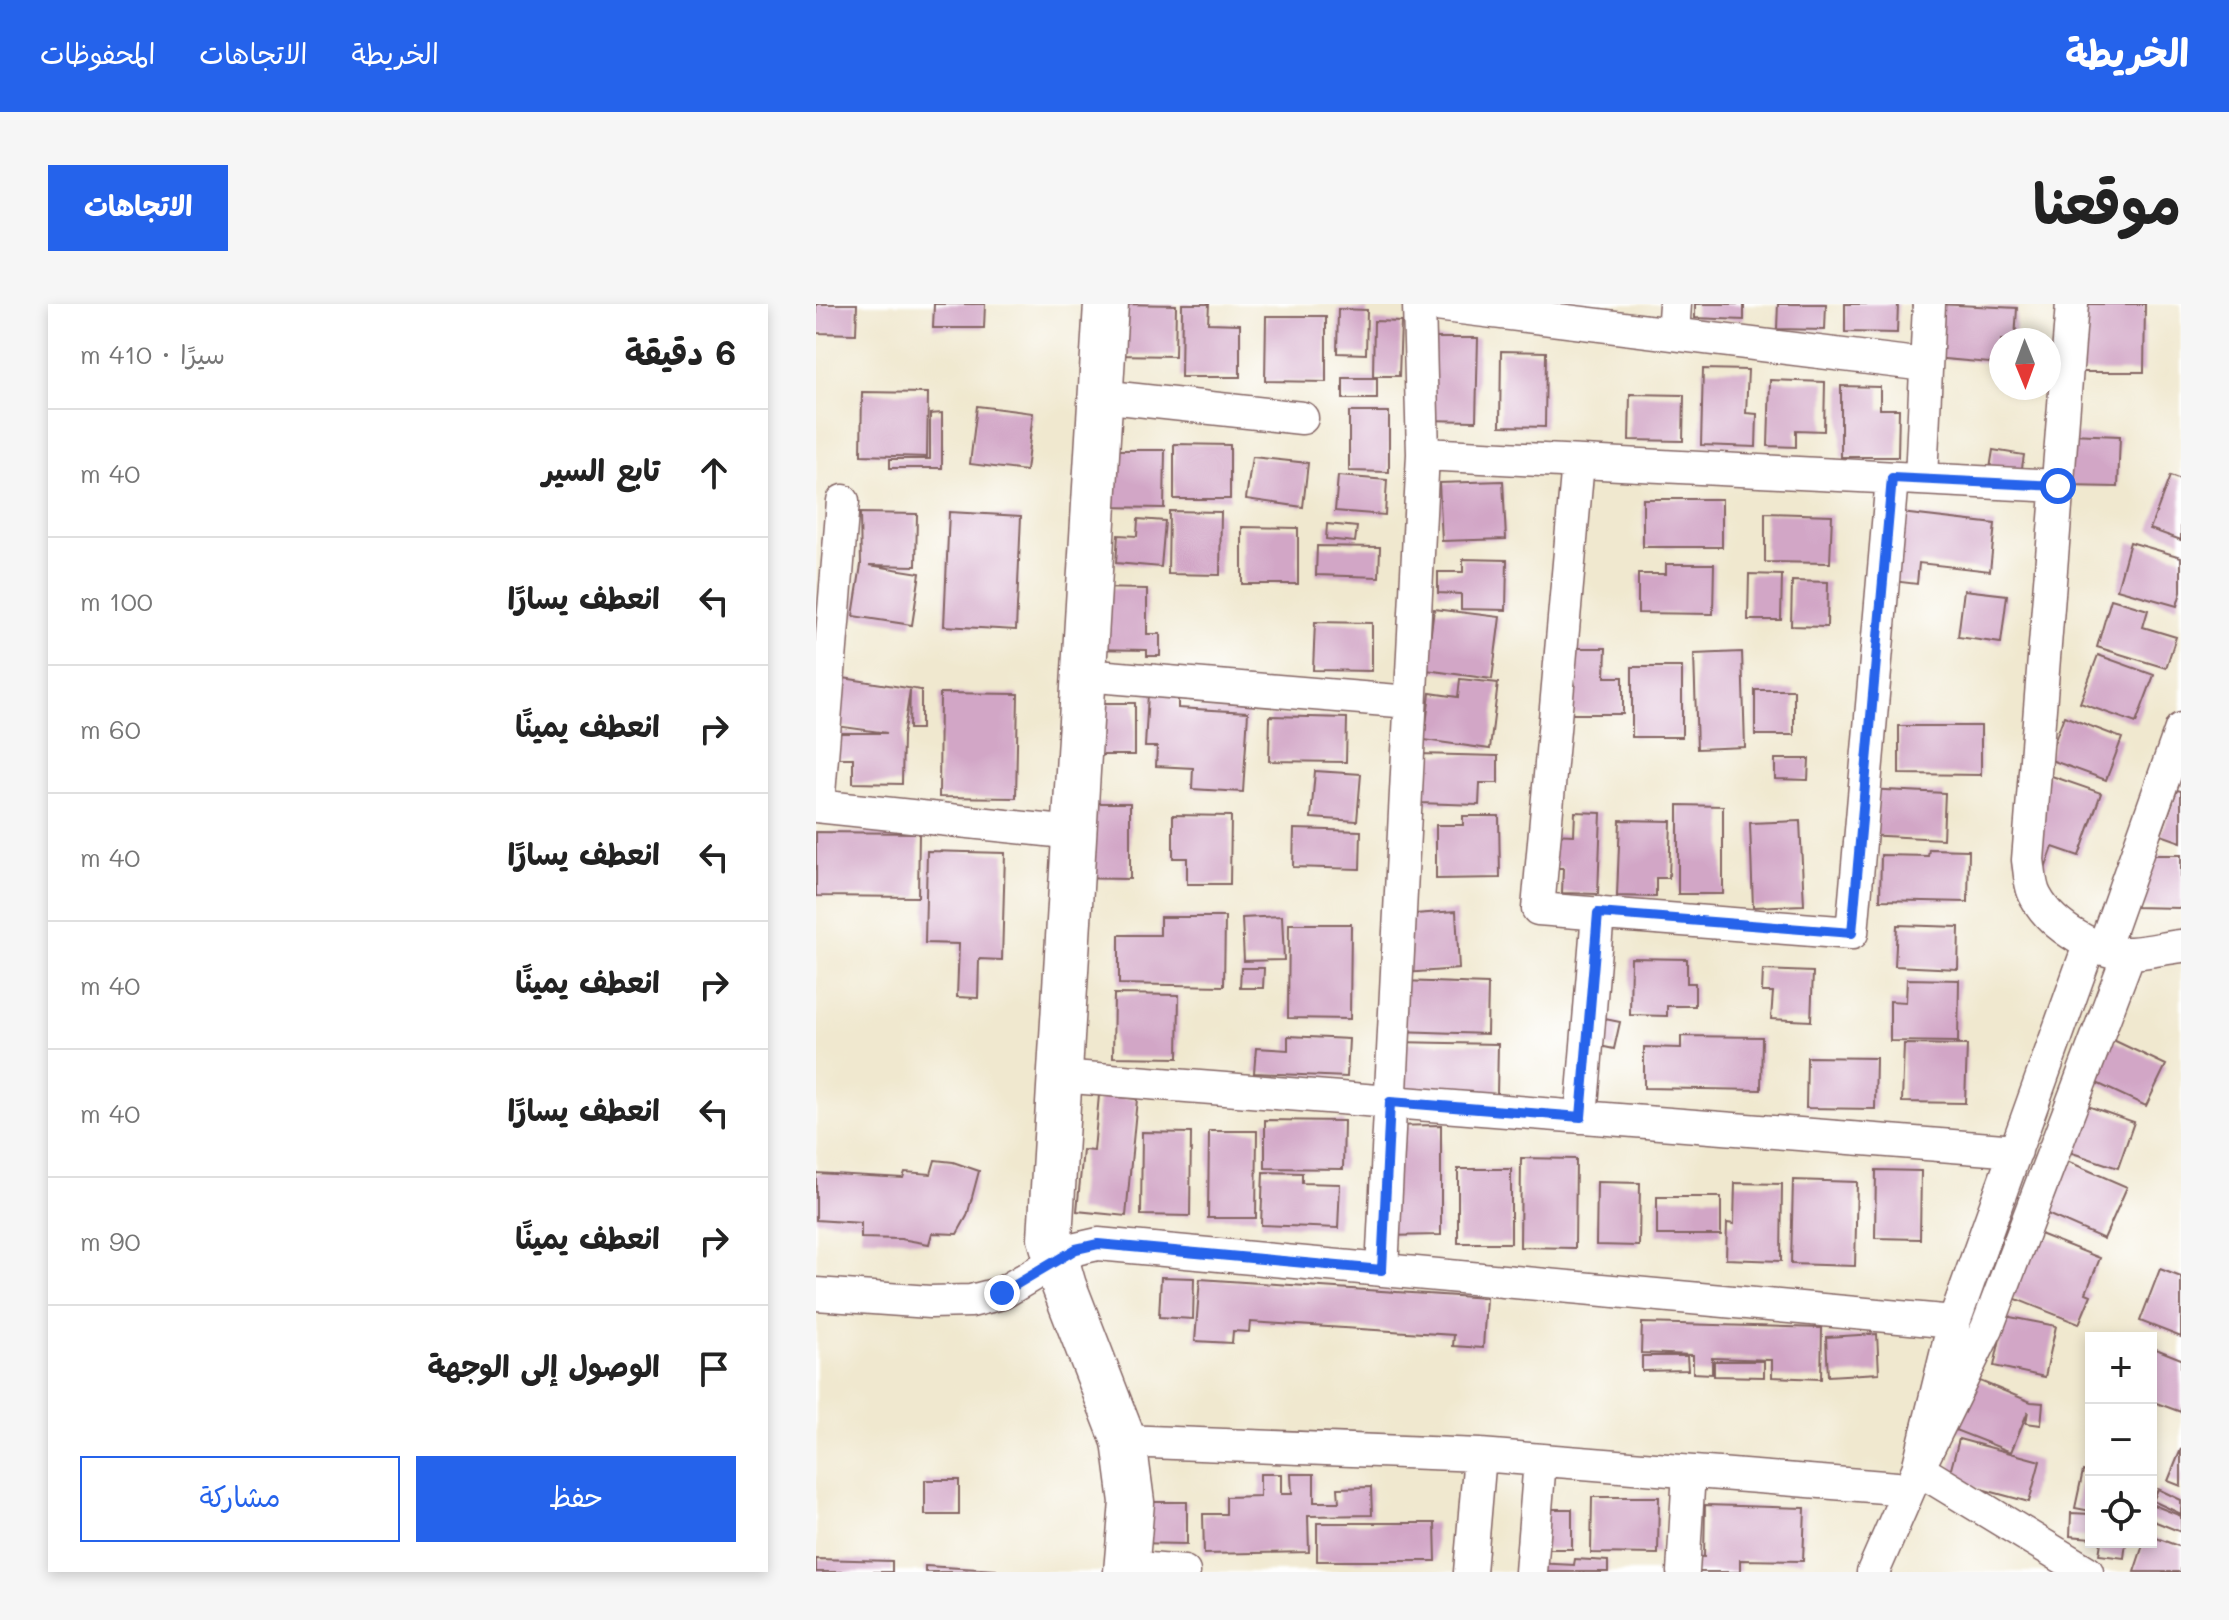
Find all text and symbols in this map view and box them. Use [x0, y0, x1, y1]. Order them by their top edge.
text: الخريطة [2065, 27, 2189, 77]
text: المحفوظات [40, 35, 155, 71]
text: الاتجاهات [199, 35, 307, 71]
text: الخريطة [351, 35, 439, 71]
button: الاتجاهات [48, 165, 228, 251]
text: موقعنا [2033, 165, 2181, 238]
north arrow [1989, 328, 2061, 400]
text: 6 دقيقة [625, 329, 736, 374]
text: سيرًا · 410 m [80, 337, 225, 371]
text: تابع السير [542, 449, 660, 489]
icon: ahead [692, 451, 736, 495]
text: 40 m [80, 456, 140, 490]
route start [2040, 468, 2076, 504]
text: انعطف يسارًا [507, 577, 660, 617]
icon: left [692, 579, 736, 623]
text: 100 m [80, 584, 153, 618]
text: انعطف يمينًا [515, 705, 660, 745]
icon: right [692, 707, 736, 751]
text: 60 m [80, 712, 141, 746]
text: انعطف يسارًا [507, 833, 660, 873]
icon: left [692, 835, 736, 879]
text: 40 m [80, 840, 140, 874]
text: انعطف يمينًا [515, 961, 660, 1001]
icon: right [692, 963, 736, 1007]
text: 40 m [80, 968, 140, 1002]
text: انعطف يسارًا [507, 1089, 660, 1129]
icon: left [692, 1091, 736, 1135]
text: 40 m [80, 1096, 140, 1130]
text: انعطف يمينًا [515, 1217, 660, 1257]
icon: right [692, 1219, 736, 1263]
text: 90 m [80, 1224, 140, 1258]
route end [984, 1275, 1020, 1311]
map controls [2085, 1332, 2157, 1548]
button: + [2085, 1332, 2157, 1404]
text: الوصول إلى الوجهة [427, 1345, 660, 1385]
icon: arrive [692, 1347, 736, 1391]
button: − [2085, 1404, 2157, 1476]
button: مشاركة [80, 1456, 400, 1542]
button: حفظ [416, 1456, 736, 1542]
button: locate [2085, 1476, 2157, 1548]

